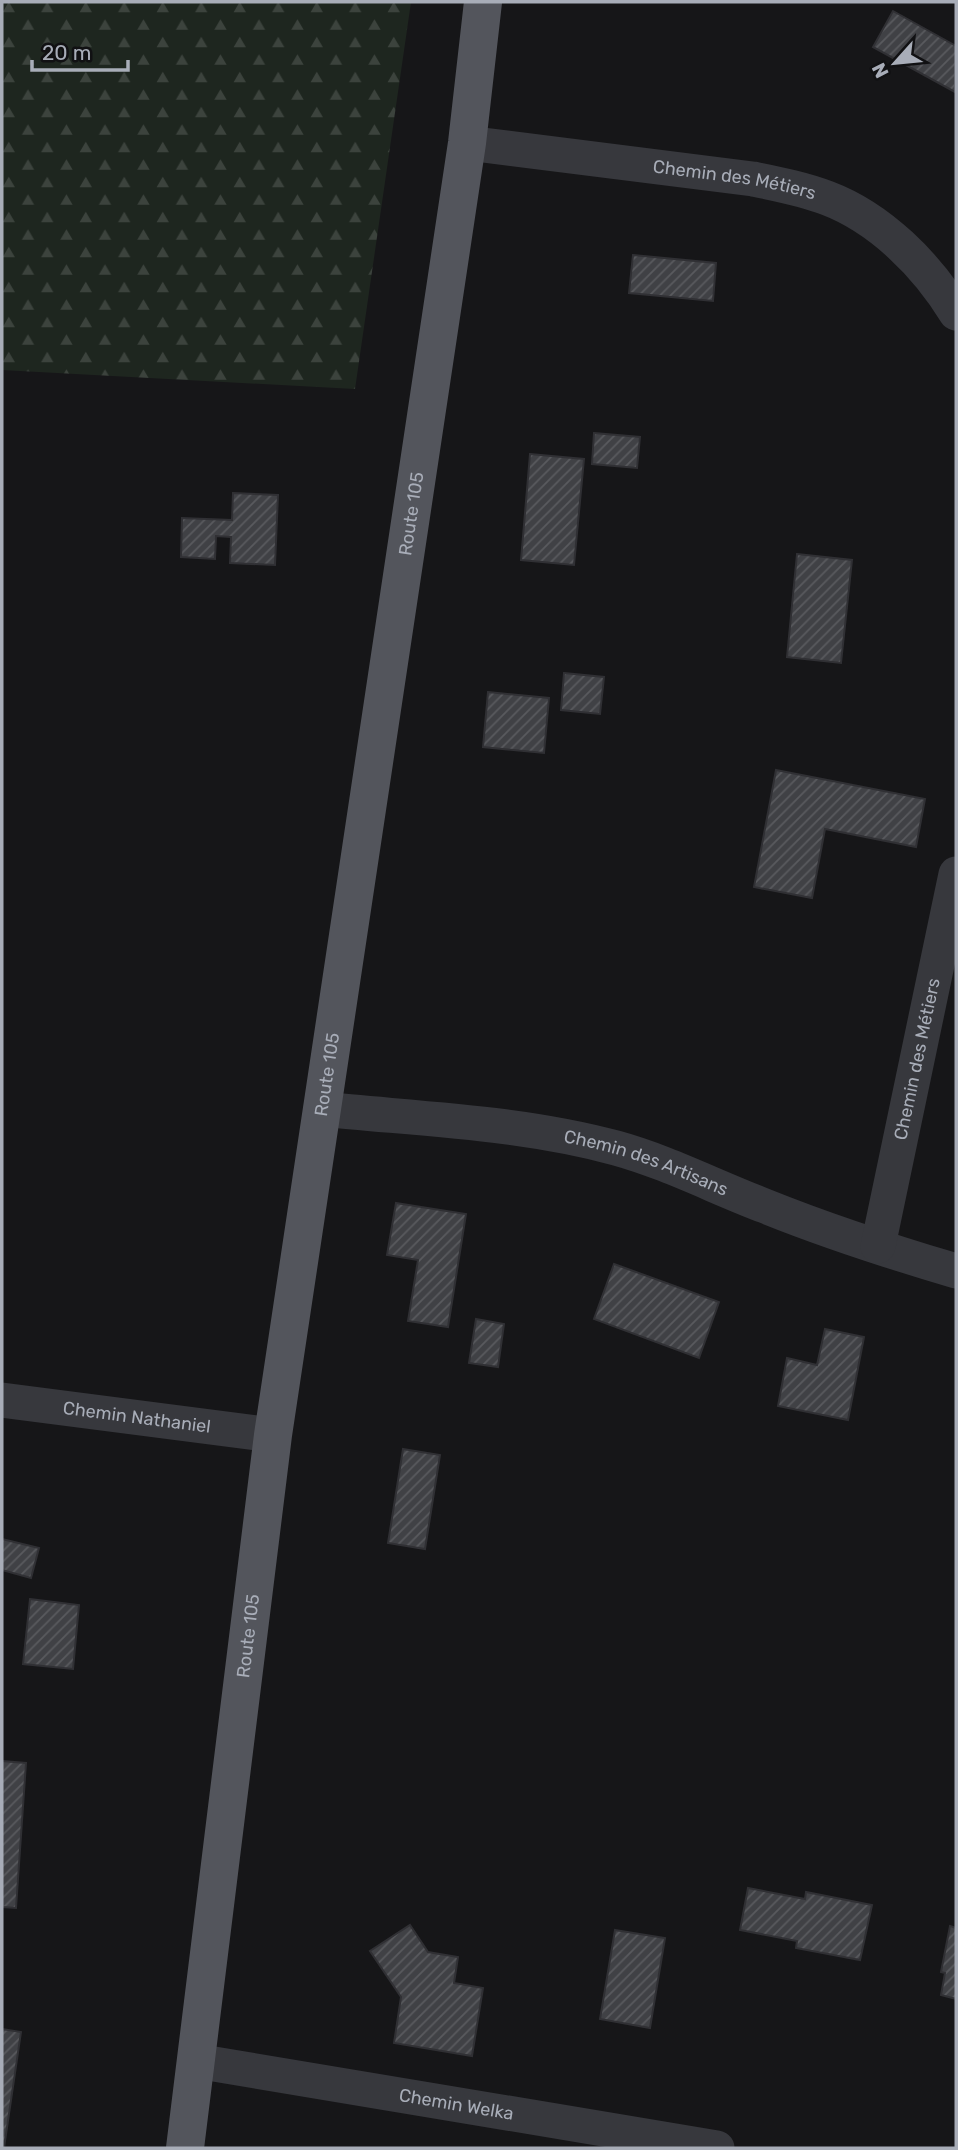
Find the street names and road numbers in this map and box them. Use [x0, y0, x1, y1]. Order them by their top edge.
street label: Chemin des Métiers [652, 155, 819, 204]
street label: Route 105 [394, 470, 428, 557]
street label: Chemin des Métiers [889, 976, 945, 1142]
street label: Route 105 [310, 1031, 344, 1118]
street label: Chemin des Artisans [562, 1125, 731, 1201]
street label: Chemin Nathaniel [62, 1397, 212, 1438]
street label: Route 105 [232, 1593, 264, 1679]
street label: Chemin Welka [397, 2084, 515, 2125]

